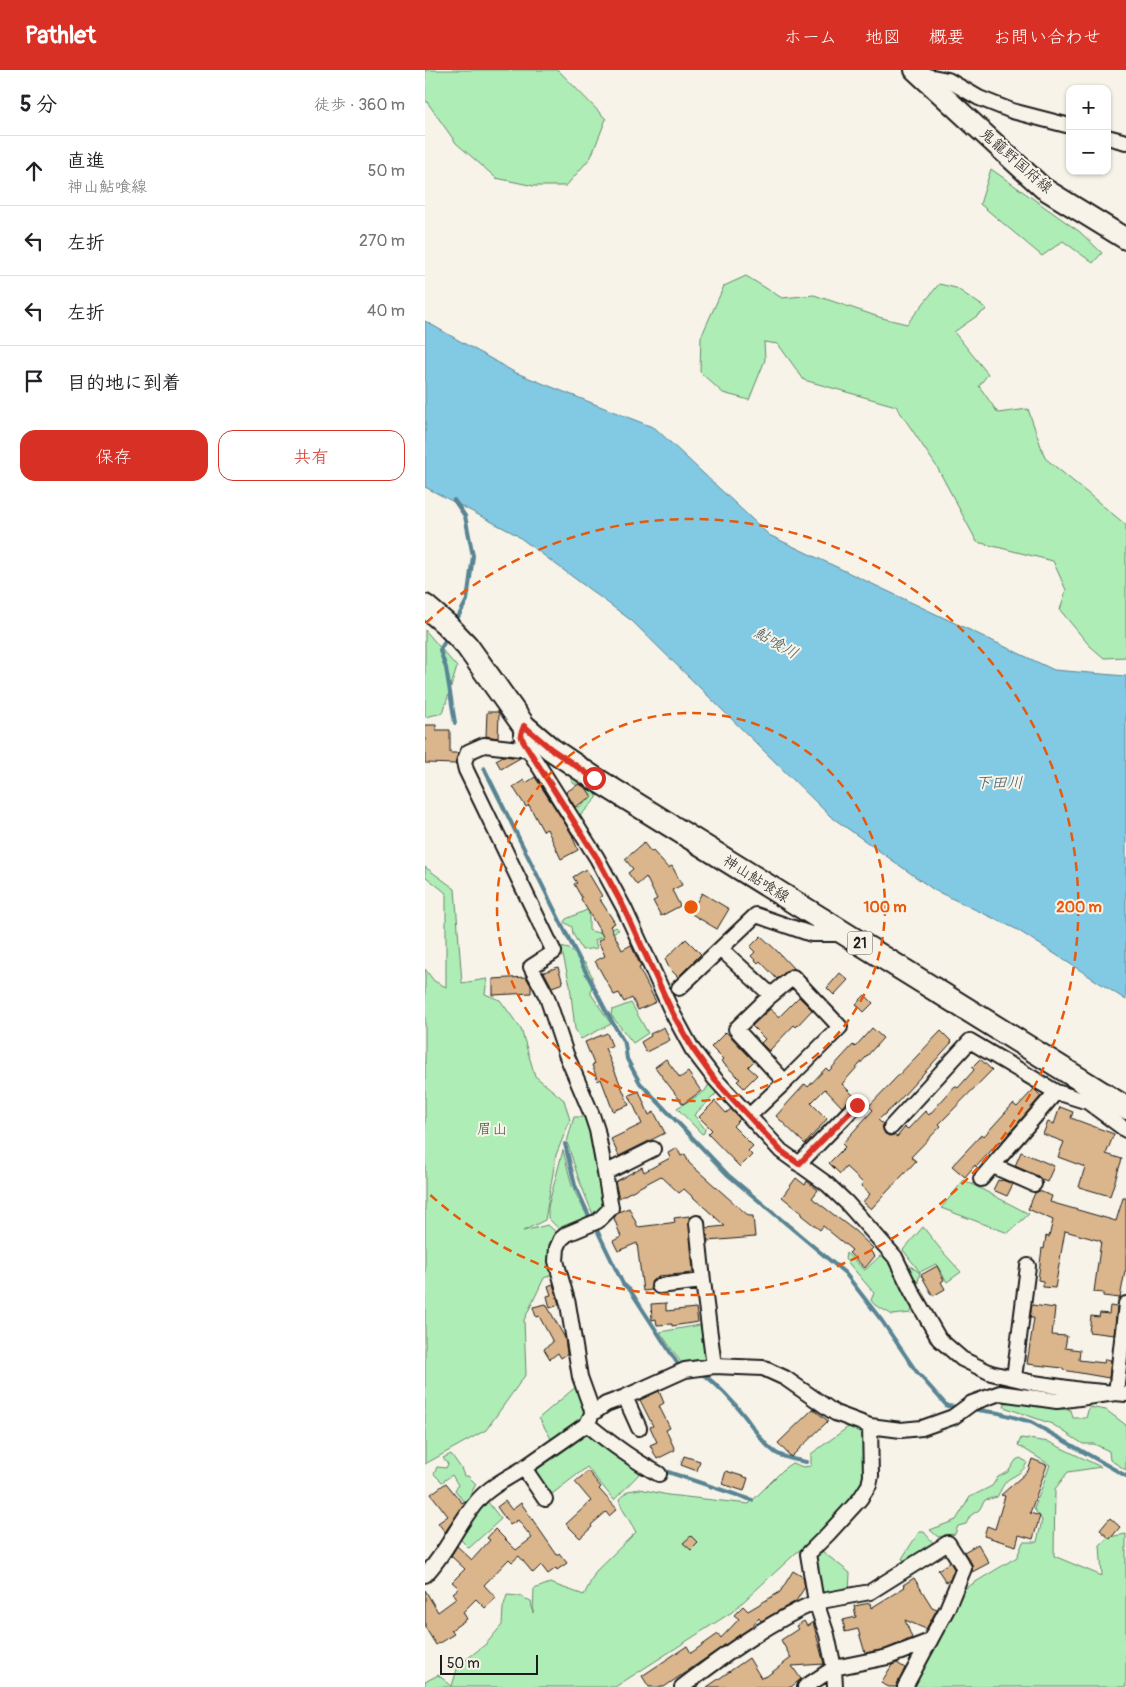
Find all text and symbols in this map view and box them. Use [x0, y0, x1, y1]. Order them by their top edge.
text: Pathlet [25, 21, 96, 50]
text: ホーム [784, 26, 837, 49]
text: 地図 [865, 26, 901, 49]
text: 概要 [929, 26, 965, 49]
text: お問い合わせ [993, 26, 1101, 49]
map controls [1066, 85, 1111, 175]
button: + [1066, 85, 1111, 130]
text: 5 分 [20, 91, 57, 118]
text: 徒歩 · 360 m [314, 95, 405, 115]
street label: 鬼籠野国府線 [976, 124, 1056, 198]
button: − [1066, 130, 1111, 175]
text: 直進 [67, 149, 105, 173]
icon: ahead [20, 157, 48, 185]
text: 50 m [368, 161, 405, 181]
text: 神山鮎喰線 [67, 177, 147, 197]
icon: left [20, 227, 48, 255]
text: 左折 [67, 231, 105, 255]
text: 270 m [359, 231, 405, 251]
icon: left [20, 297, 48, 325]
text: 左折 [67, 301, 105, 325]
text: 40 m [367, 301, 405, 321]
icon: arrive [20, 367, 48, 395]
text: 目的地に到着 [67, 371, 181, 395]
button: 保存 [20, 430, 208, 481]
button: 共有 [218, 430, 405, 481]
water label: 鮎喰川 [750, 622, 802, 664]
route start [583, 767, 606, 790]
water label: 下田川 [975, 773, 1023, 793]
street label: 神山鮎喰線 [719, 851, 793, 907]
centre of rings [682, 898, 700, 916]
text: 100 m [864, 898, 906, 917]
text: 200 m [1056, 898, 1102, 917]
road number: 21 [847, 931, 873, 954]
route end [846, 1094, 869, 1117]
park label: 眉山 [477, 1120, 507, 1139]
scale bar [440, 1652, 537, 1675]
text: 50 m [447, 1655, 480, 1672]

